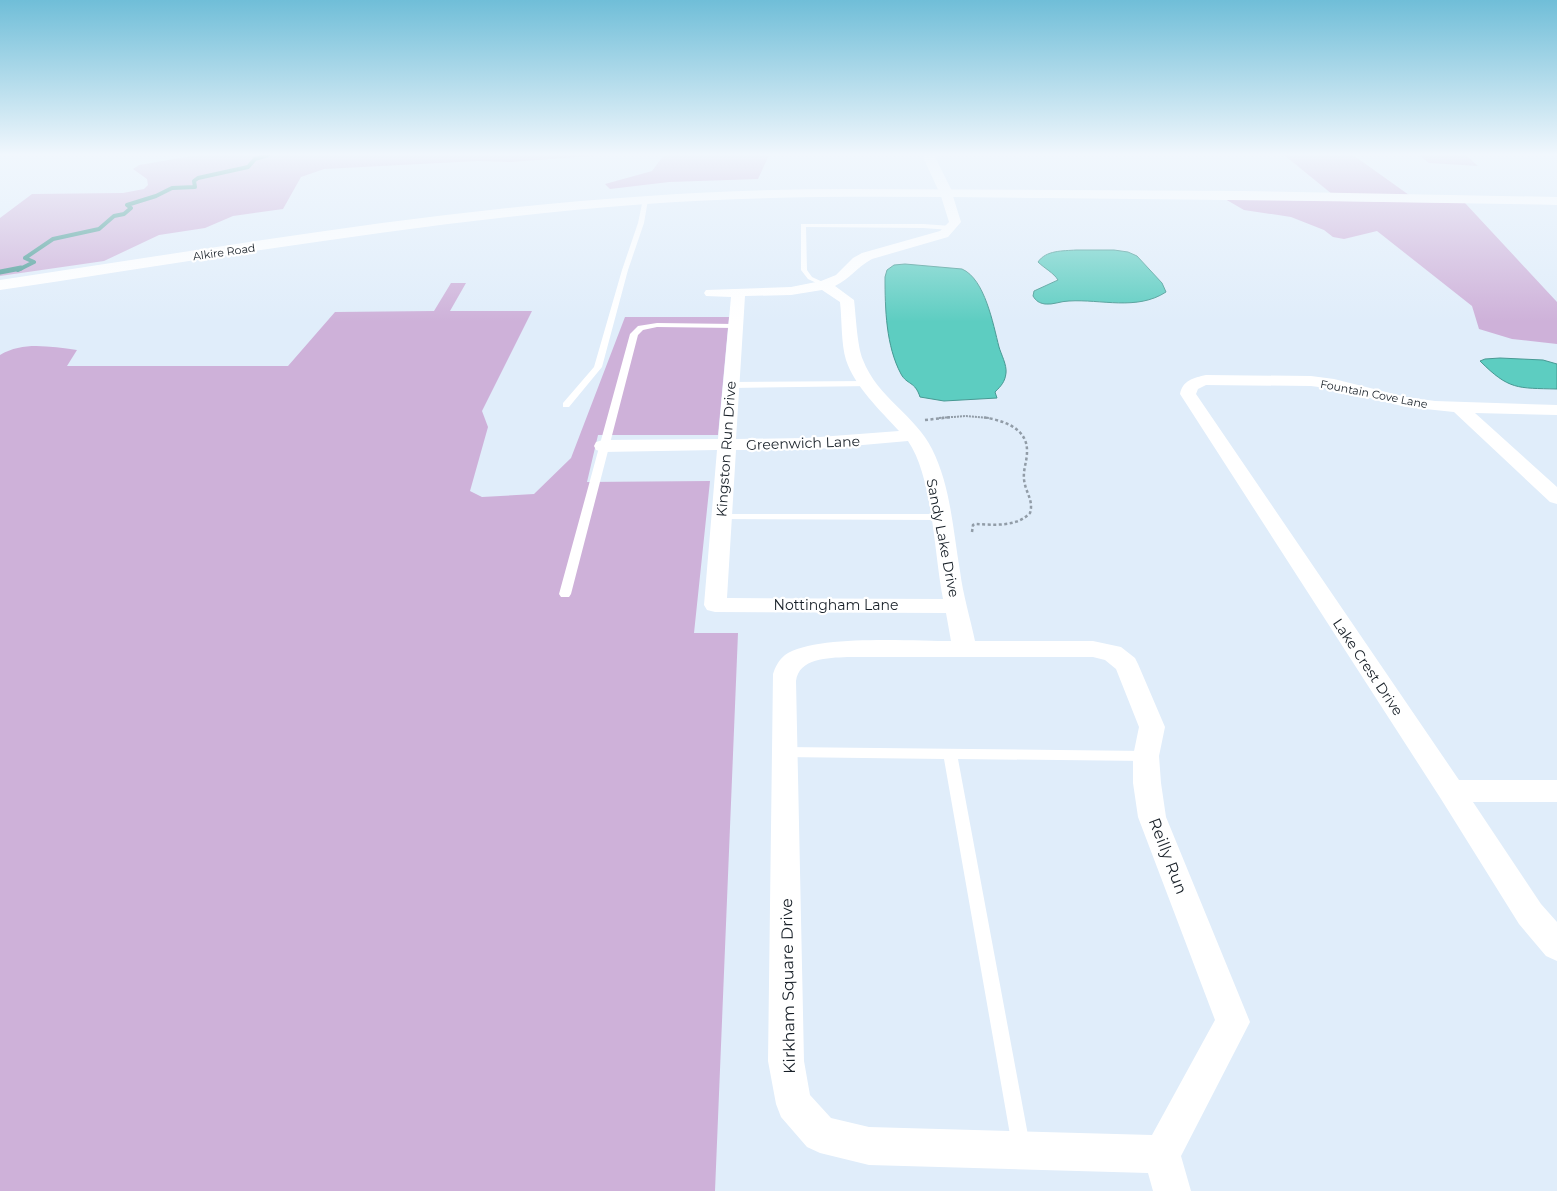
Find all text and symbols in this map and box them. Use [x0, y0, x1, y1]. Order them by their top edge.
street label: Alkire Road [192, 241, 256, 263]
street label: Fountain Cove Lane [1319, 377, 1429, 411]
street label: Kingston Run Drive [712, 380, 740, 518]
street label: Greenwich Lane [746, 432, 860, 454]
street label: Sandy Lake Drive [923, 477, 963, 599]
street label: Nottingham Lane [774, 596, 898, 614]
street label: Lake Crest Drive [1329, 615, 1407, 719]
street label: Reilly Run [1145, 815, 1191, 897]
street label: Kirkham Square Drive [777, 898, 799, 1074]

